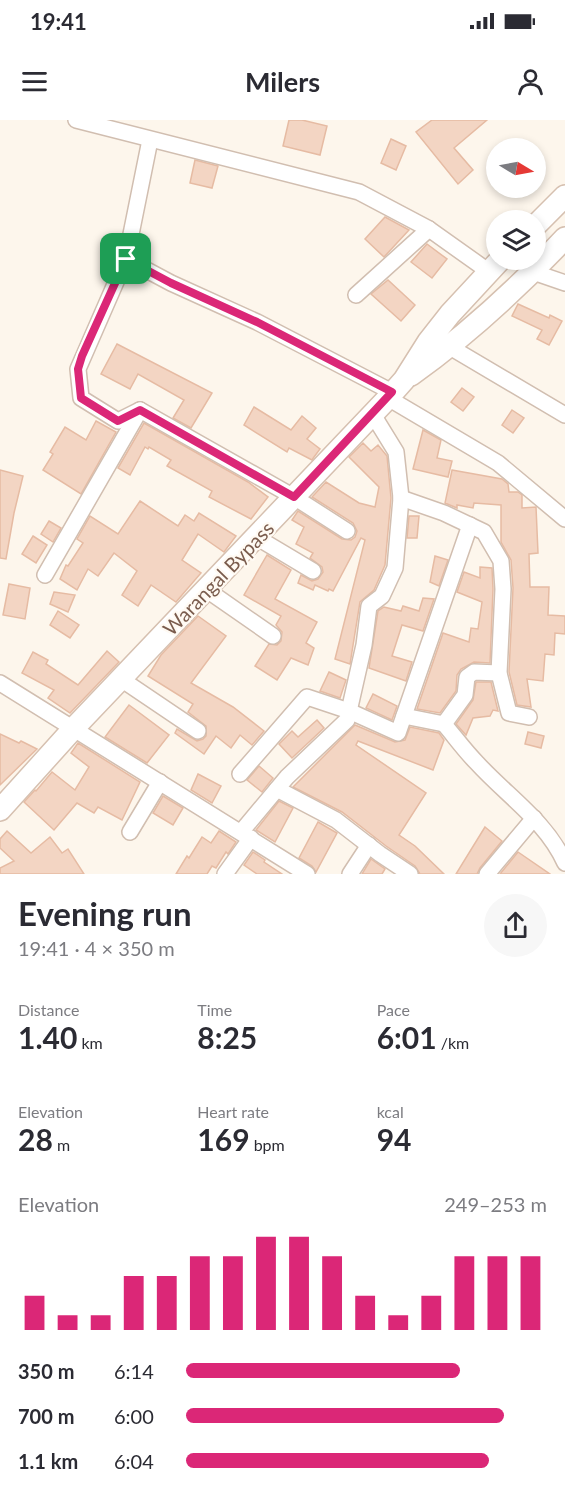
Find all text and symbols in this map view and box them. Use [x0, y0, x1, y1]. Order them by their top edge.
text: 19:41 [30, 8, 87, 35]
icon: menu [18, 65, 51, 98]
text: Milers [245, 65, 320, 98]
icon: person [514, 65, 547, 98]
north arrow [486, 138, 546, 198]
map controls [486, 138, 546, 270]
button: layers [486, 210, 546, 270]
pin [100, 233, 151, 284]
icon: arrive [109, 242, 142, 275]
street label: Warangal Bypass [157, 516, 279, 640]
text: Evening run [18, 893, 192, 933]
button: share [484, 894, 547, 957]
text: 19:41 · 4 × 350 m [18, 936, 175, 960]
text: Distance [18, 1000, 79, 1019]
text: Time [197, 1000, 232, 1019]
text: Pace [377, 1000, 410, 1019]
text: 1.40 [18, 1019, 77, 1055]
text: 8:25 [197, 1019, 257, 1055]
text: 6:01 [377, 1019, 437, 1055]
text: km [77, 1033, 103, 1052]
text: /km [437, 1033, 469, 1052]
text: Elevation [18, 1102, 83, 1121]
text: Heart rate [197, 1102, 269, 1121]
text: kcal [377, 1102, 404, 1121]
text: 28 [18, 1121, 53, 1157]
text: 169 [197, 1121, 250, 1157]
text: 94 [377, 1121, 411, 1157]
text: m [53, 1135, 70, 1154]
text: bpm [250, 1135, 285, 1154]
text: Elevation [18, 1192, 99, 1216]
text: 249–253 m [444, 1192, 547, 1216]
text: 350 m [18, 1359, 74, 1383]
text: 6:14 [114, 1359, 154, 1383]
text: 700 m [18, 1404, 74, 1428]
text: 6:00 [114, 1404, 154, 1428]
text: 1.1 km [18, 1449, 78, 1473]
text: 6:04 [114, 1449, 154, 1473]

